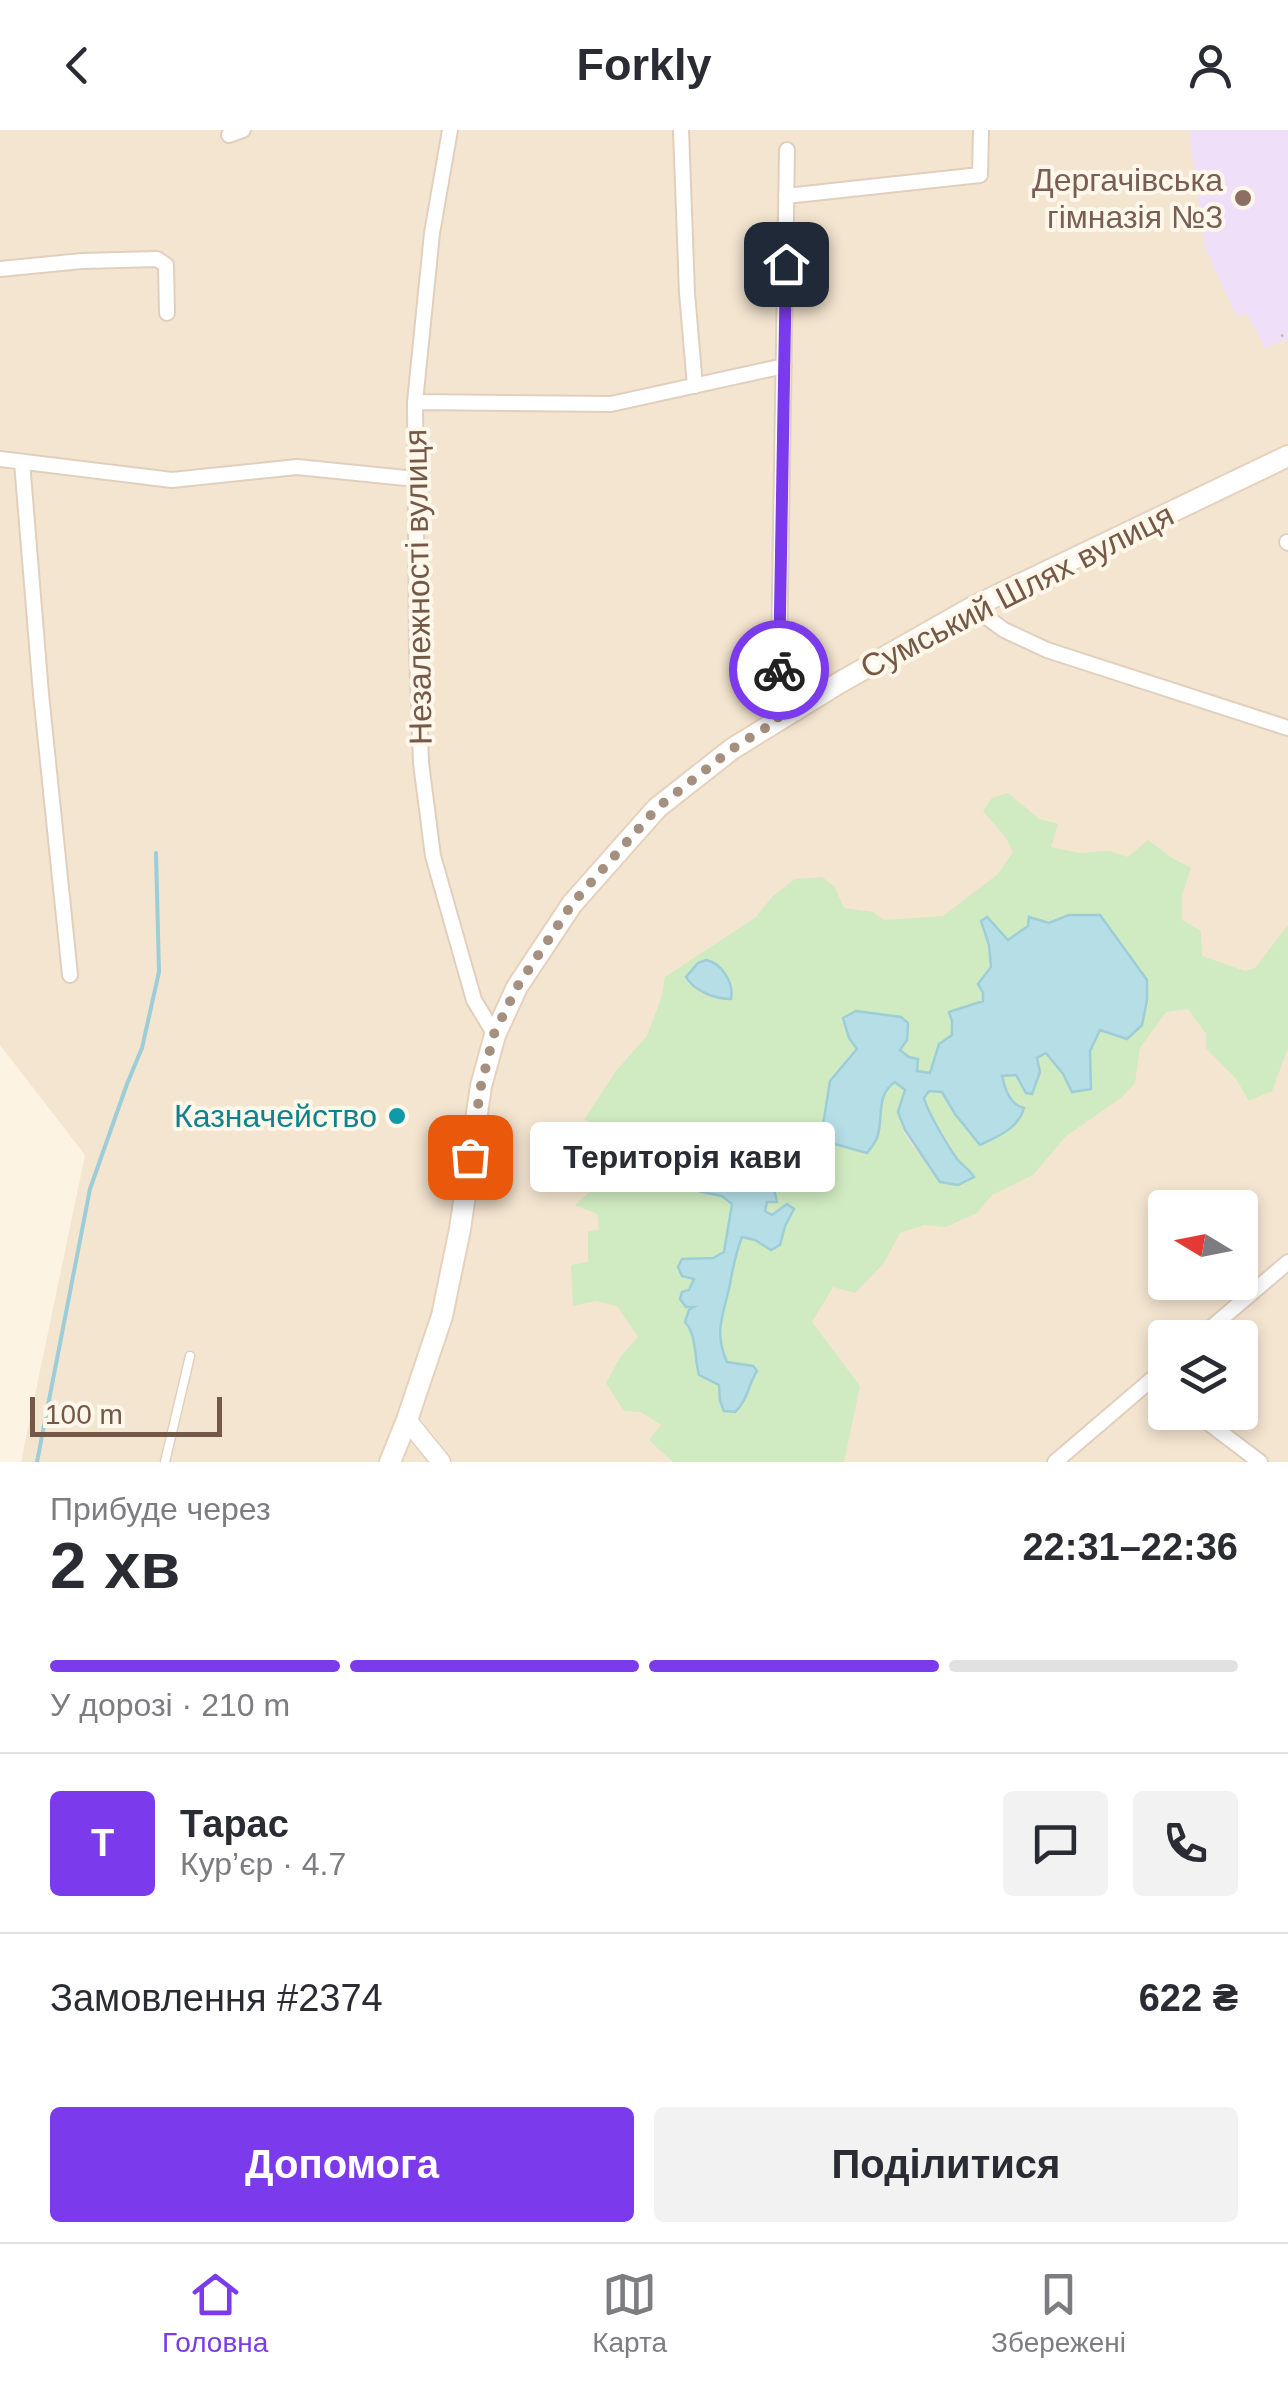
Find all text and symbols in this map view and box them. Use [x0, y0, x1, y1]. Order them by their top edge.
icon: back [50, 38, 105, 93]
icon: person [1183, 38, 1238, 93]
text: Forkly [576, 39, 712, 90]
place label: Дергачівська гімназія №3 [1032, 162, 1223, 235]
marker: Дергачівська гімназія №3 [1232, 187, 1254, 209]
pin [744, 222, 829, 307]
icon: home [759, 237, 814, 292]
street label: Незалежності вулиця [397, 429, 439, 745]
street label: Сумський Шлях вулиця [855, 496, 1179, 686]
courier [729, 620, 829, 720]
icon: bike [752, 643, 807, 698]
place label: Казначейство [174, 1098, 377, 1134]
marker: Казначейство [386, 1105, 408, 1127]
pin [428, 1115, 513, 1200]
callout: Територія кави [530, 1122, 835, 1192]
icon: bag [443, 1130, 498, 1185]
text: Територія кави [563, 1139, 802, 1175]
north arrow [1148, 1190, 1258, 1300]
map controls [1148, 1190, 1258, 1430]
button: layers [1148, 1320, 1258, 1430]
scale bar [30, 1392, 222, 1436]
text: 100 m [45, 1399, 123, 1430]
text: Прибуде через [50, 1491, 271, 1527]
text: 22:31–22:36 [1022, 1526, 1238, 1568]
text: 2 хв [50, 1529, 180, 1602]
text: У дорозі · 210 m [50, 1687, 290, 1723]
button: chat [1003, 1791, 1108, 1896]
button: phone [1133, 1791, 1238, 1896]
text: Тарас [180, 1803, 289, 1845]
text: Т [91, 1822, 114, 1864]
text: Кур’єр · 4.7 [180, 1846, 346, 1882]
text: Замовлення #2374 [50, 1977, 383, 2019]
text: 622 ₴ [1139, 1977, 1238, 2019]
button: Допомога [50, 2107, 634, 2222]
button: Поділитися [654, 2107, 1238, 2222]
tab: Головна [162, 2267, 268, 2359]
tab: Карта [592, 2267, 667, 2359]
tab: Збережені [991, 2267, 1126, 2359]

